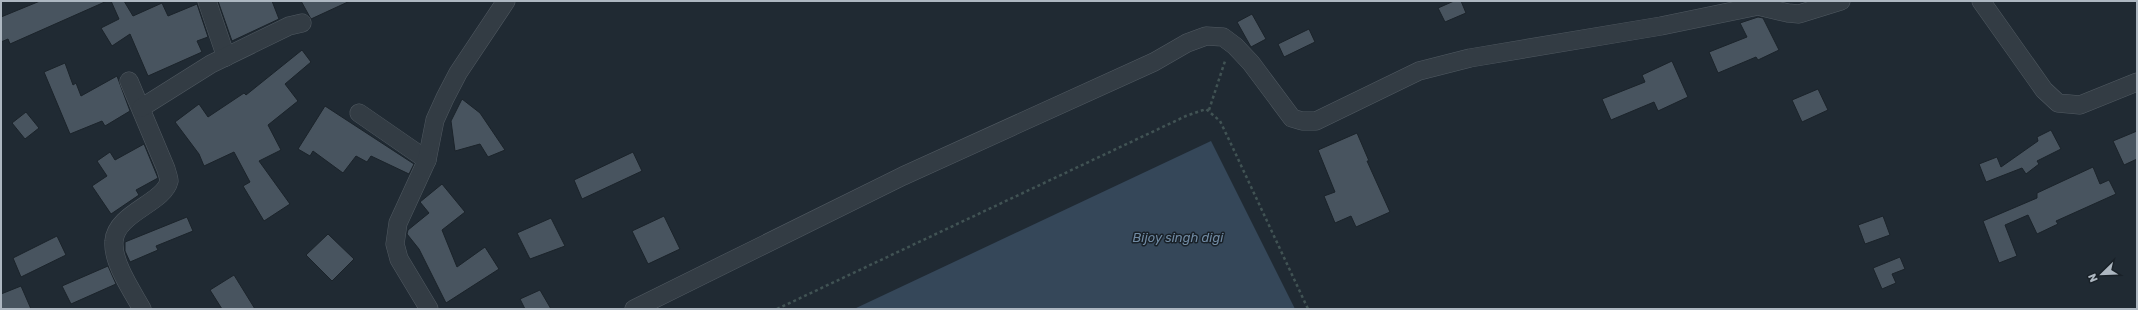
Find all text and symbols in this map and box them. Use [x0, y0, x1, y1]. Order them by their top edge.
water label: Bijoy singh digi [1133, 230, 1224, 246]
north arrow [2082, 254, 2122, 294]
text: N [2086, 271, 2101, 284]

